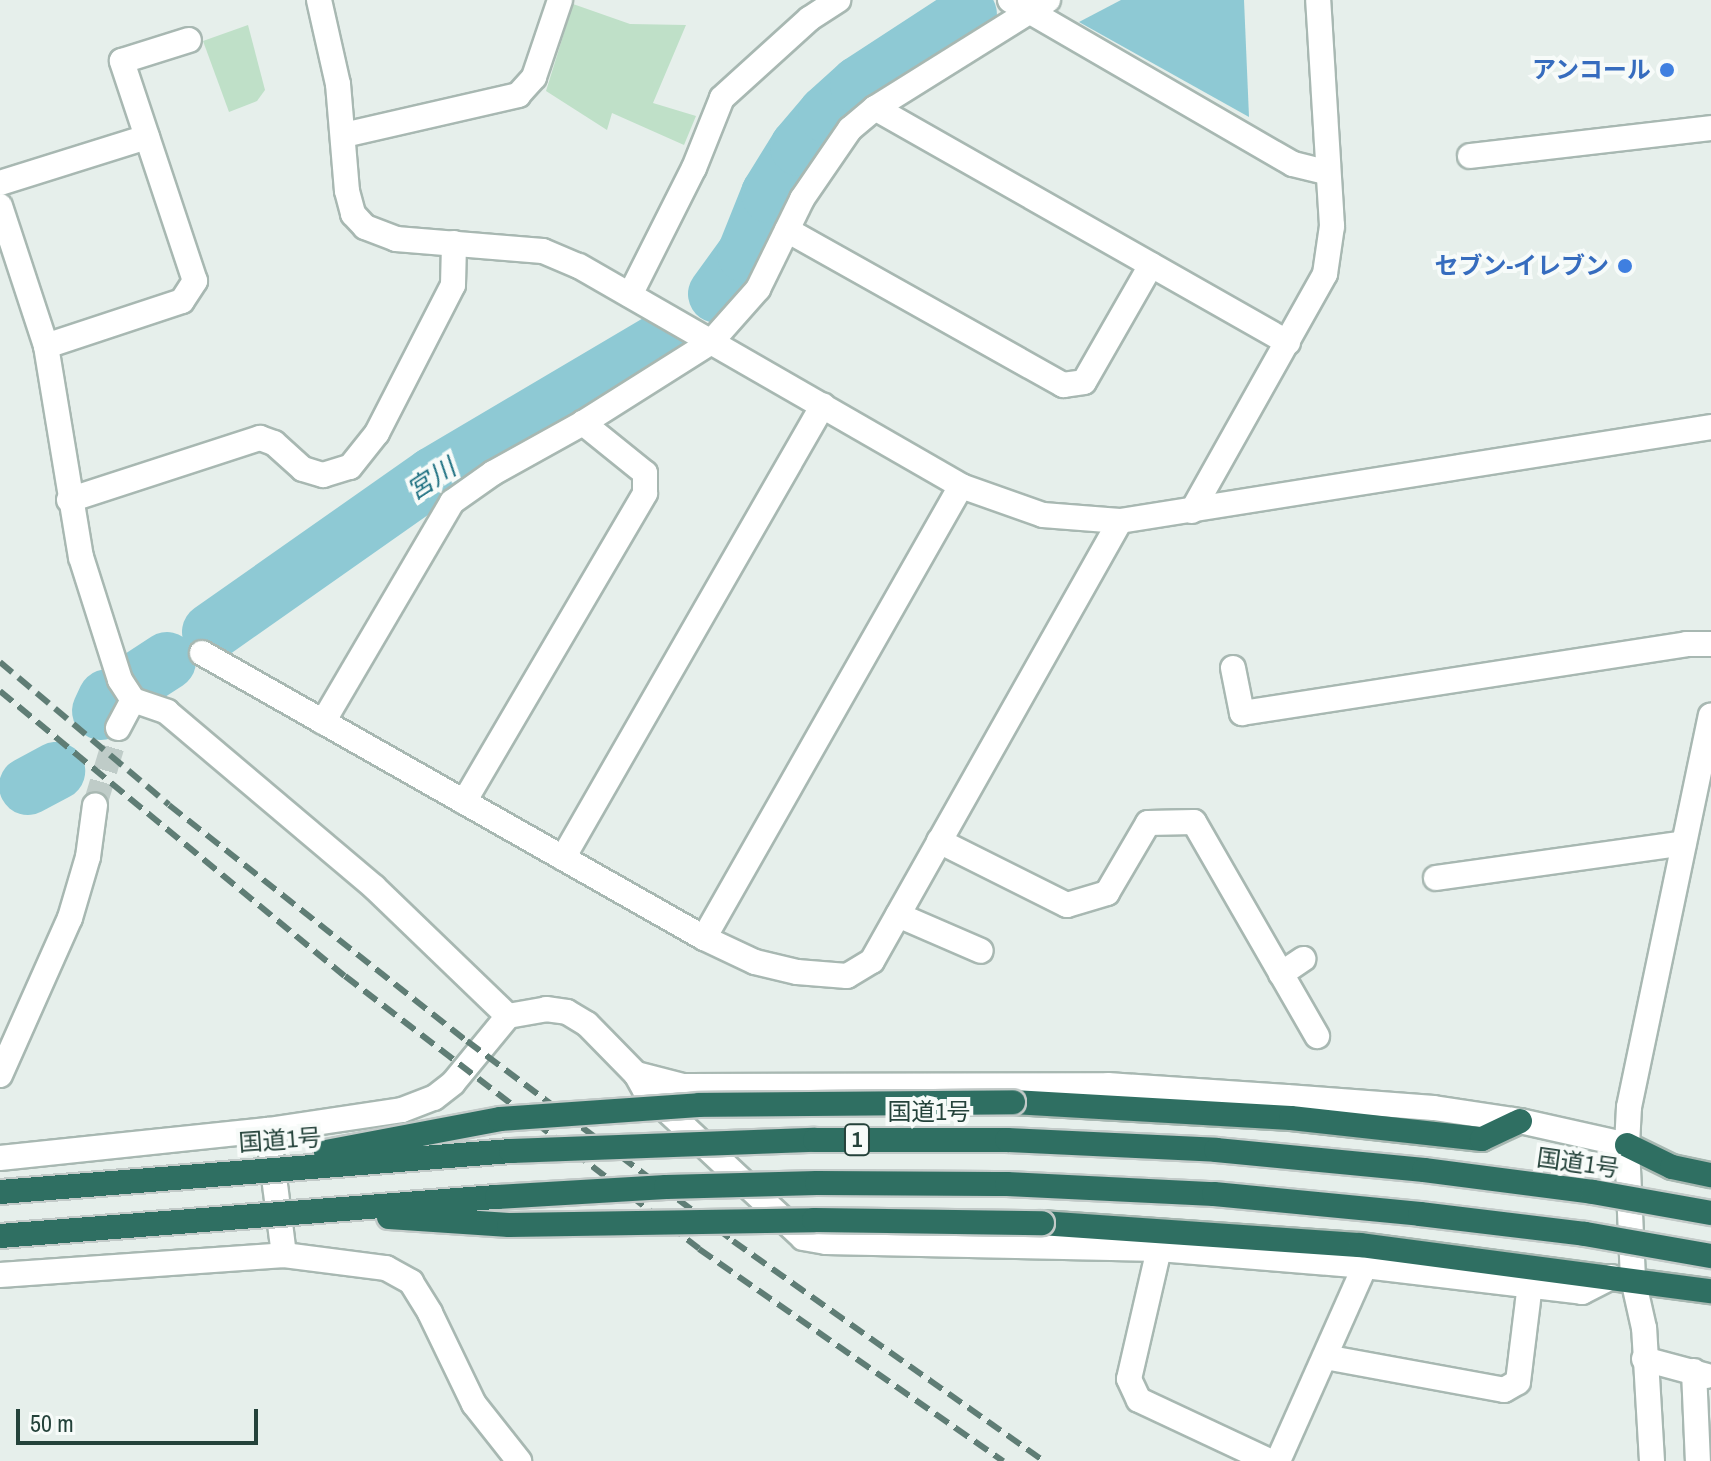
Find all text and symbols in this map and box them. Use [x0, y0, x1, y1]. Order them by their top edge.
place label: アンコール [1531, 56, 1651, 84]
marker: アンコール [1658, 61, 1676, 79]
place label: セブン-イレブン [1434, 252, 1609, 280]
marker: セブン-イレブン [1616, 257, 1634, 275]
water label: 宮川 [401, 452, 461, 506]
street label: 国道1号 [888, 1098, 970, 1126]
road number: 1 [843, 1122, 871, 1158]
street label: 国道1号 [238, 1123, 322, 1157]
street label: 国道1号 [1535, 1143, 1621, 1183]
scale bar [20, 1393, 262, 1443]
text: 50 m [30, 1407, 74, 1439]

